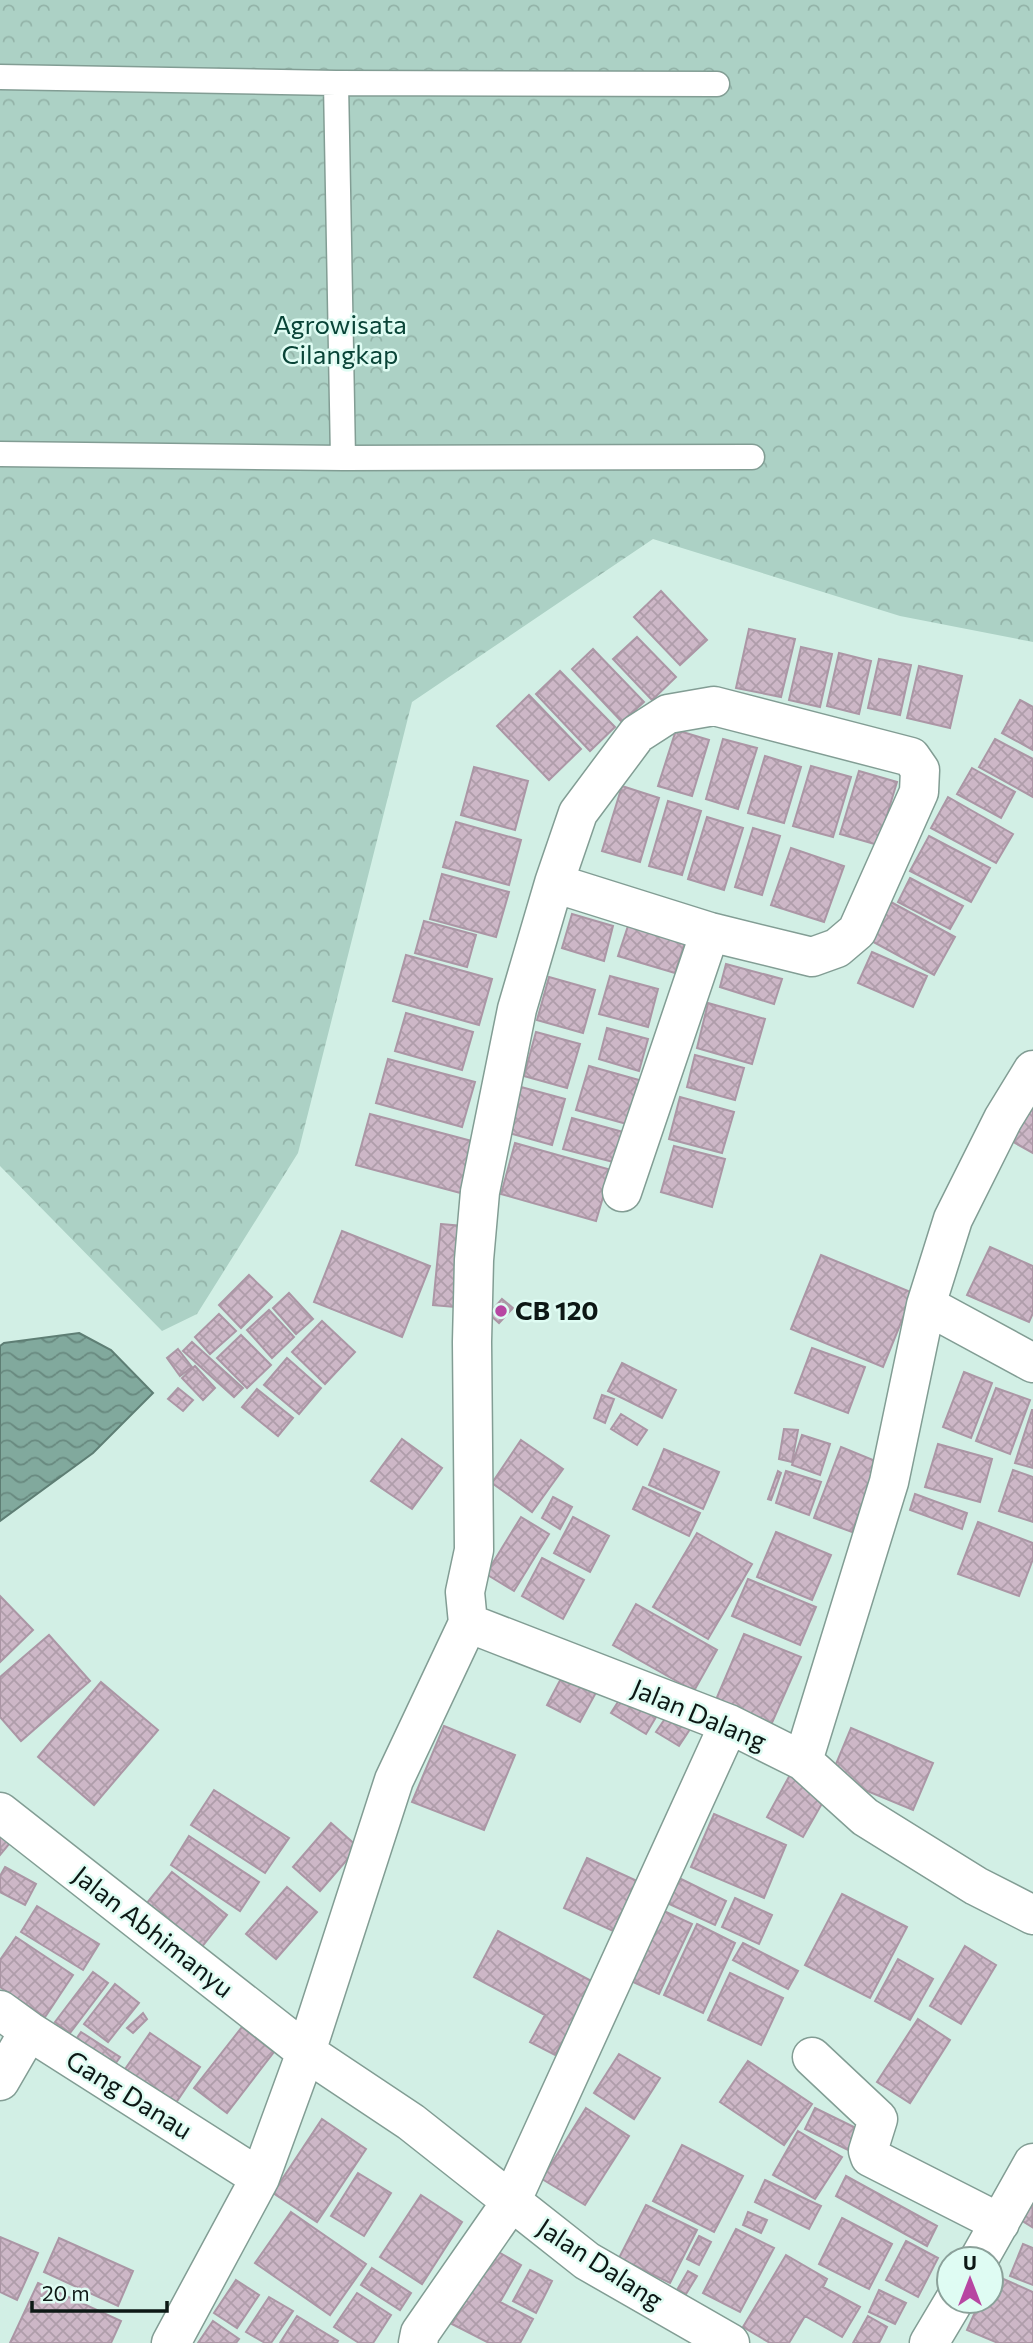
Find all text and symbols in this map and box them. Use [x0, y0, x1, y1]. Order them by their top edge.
park label: Agrowisata Cilangkap [273, 308, 407, 369]
place label: CB 120 [515, 1294, 599, 1325]
marker: CB 120 [493, 1303, 509, 1319]
street label: Jalan Dalang [628, 1671, 772, 1756]
street label: Jalan Abhimanyu [68, 1859, 240, 2003]
street label: Gang Danau [61, 2043, 198, 2145]
street label: Jalan Dalang [532, 2211, 669, 2315]
north arrow [935, 2245, 1005, 2315]
text: U [963, 2251, 977, 2274]
scale bar [32, 2270, 166, 2314]
text: 20 m [42, 2280, 90, 2305]

